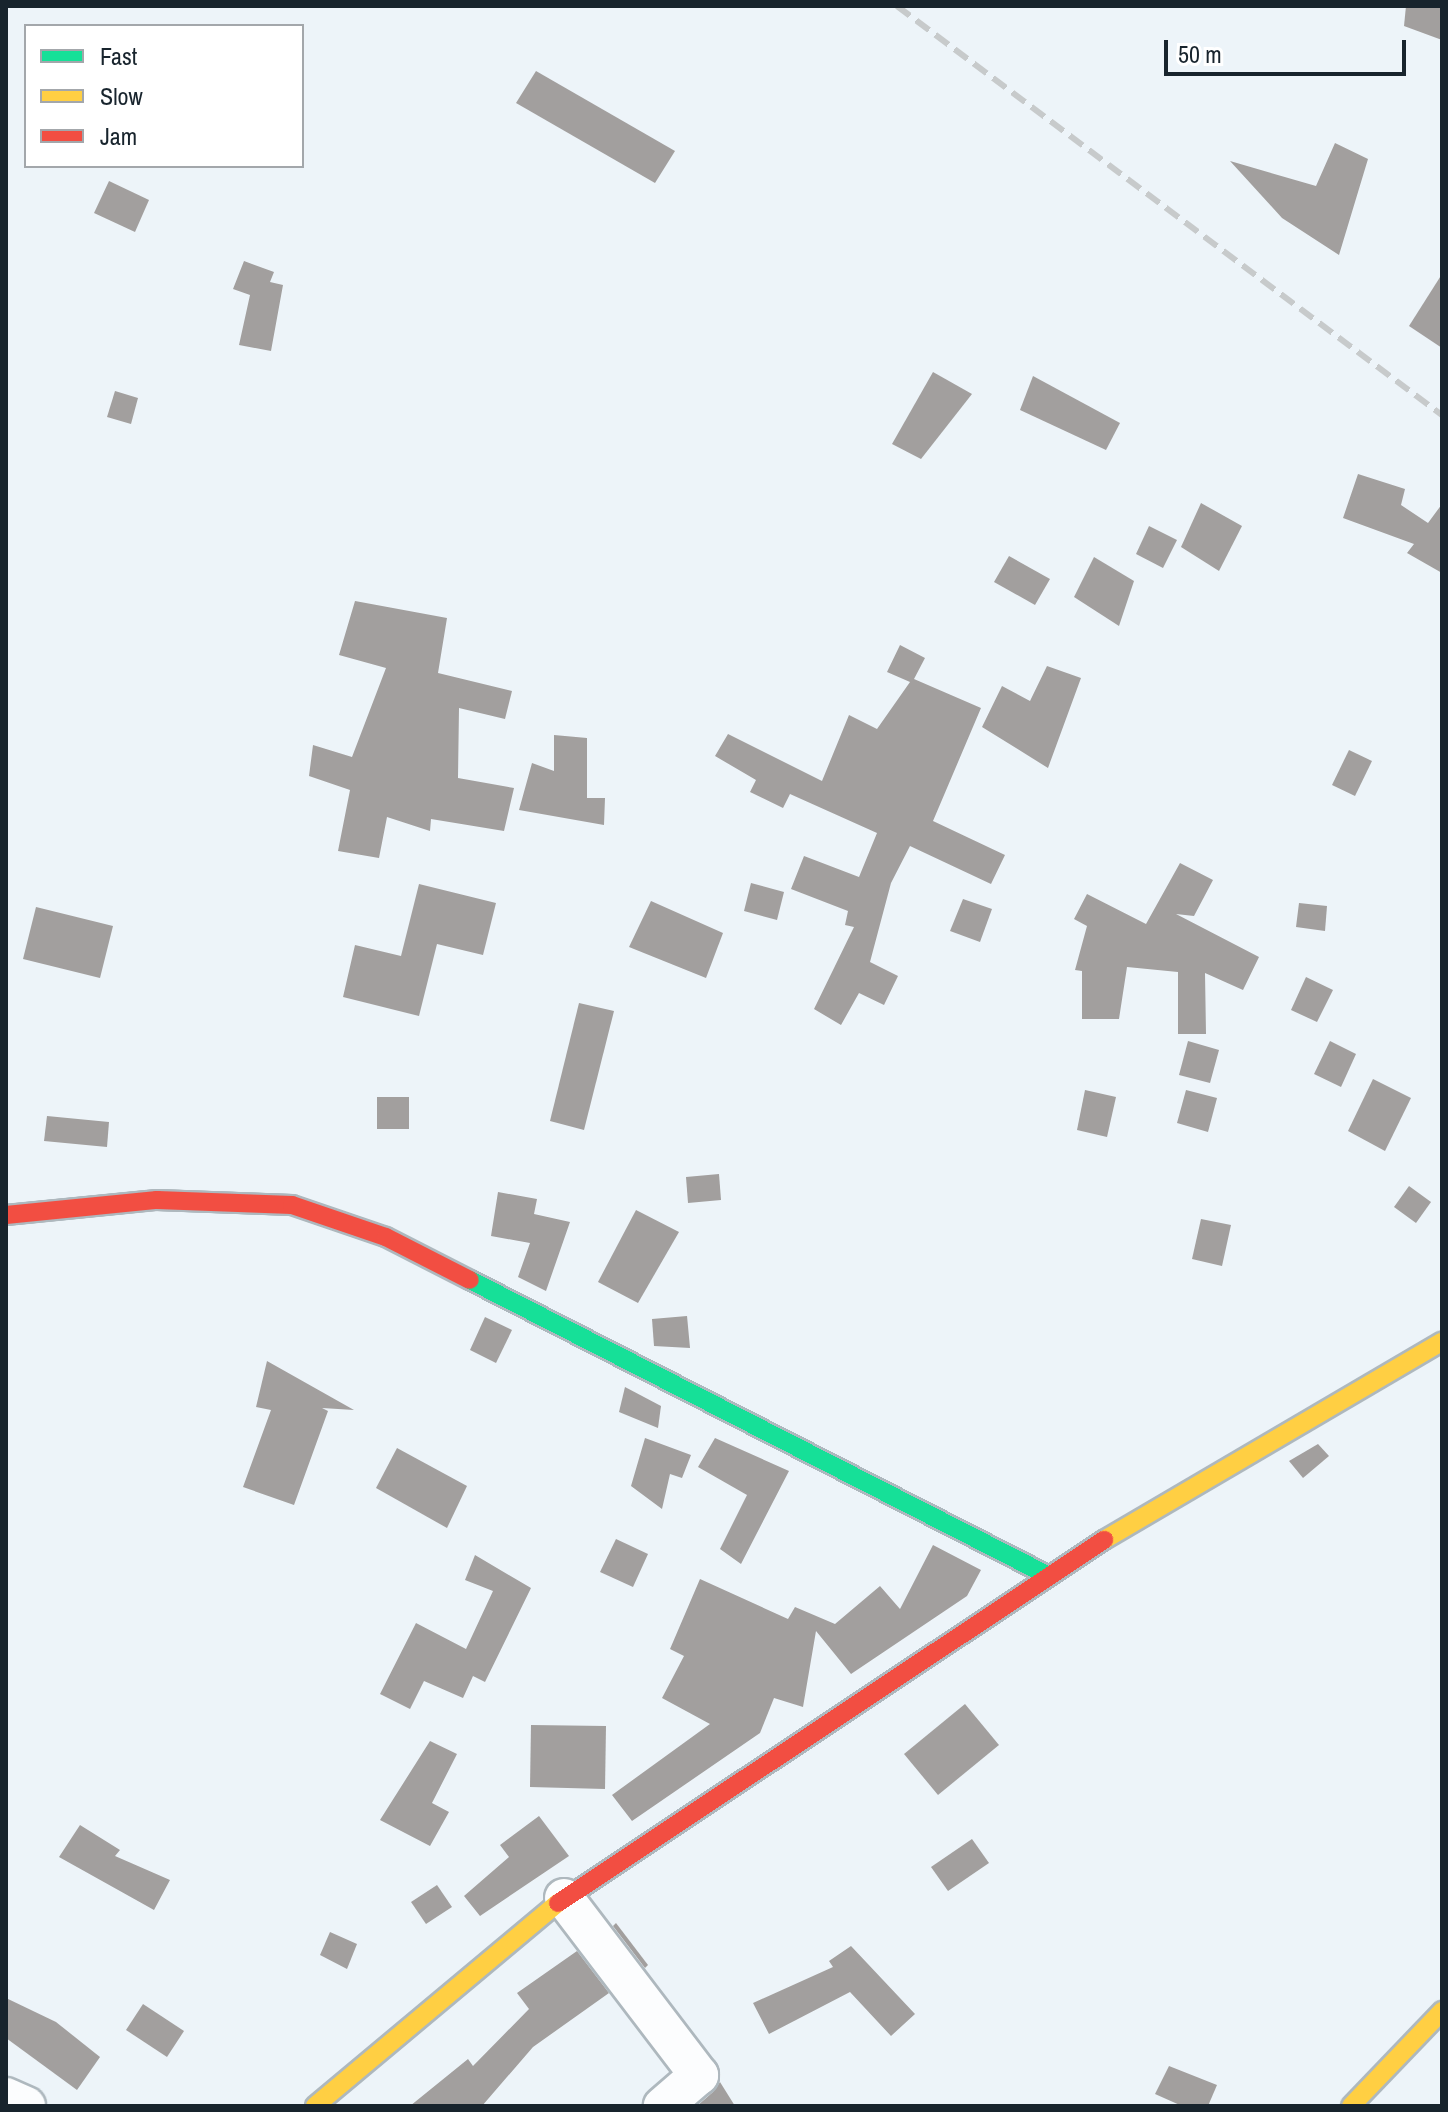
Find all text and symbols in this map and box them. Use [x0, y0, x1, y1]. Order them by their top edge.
legend [24, 24, 304, 168]
scale bar [1168, 24, 1410, 74]
text: 50 m [1178, 38, 1222, 70]
text: Fast [100, 40, 137, 72]
text: Slow [100, 80, 143, 112]
text: Jam [100, 120, 137, 152]

